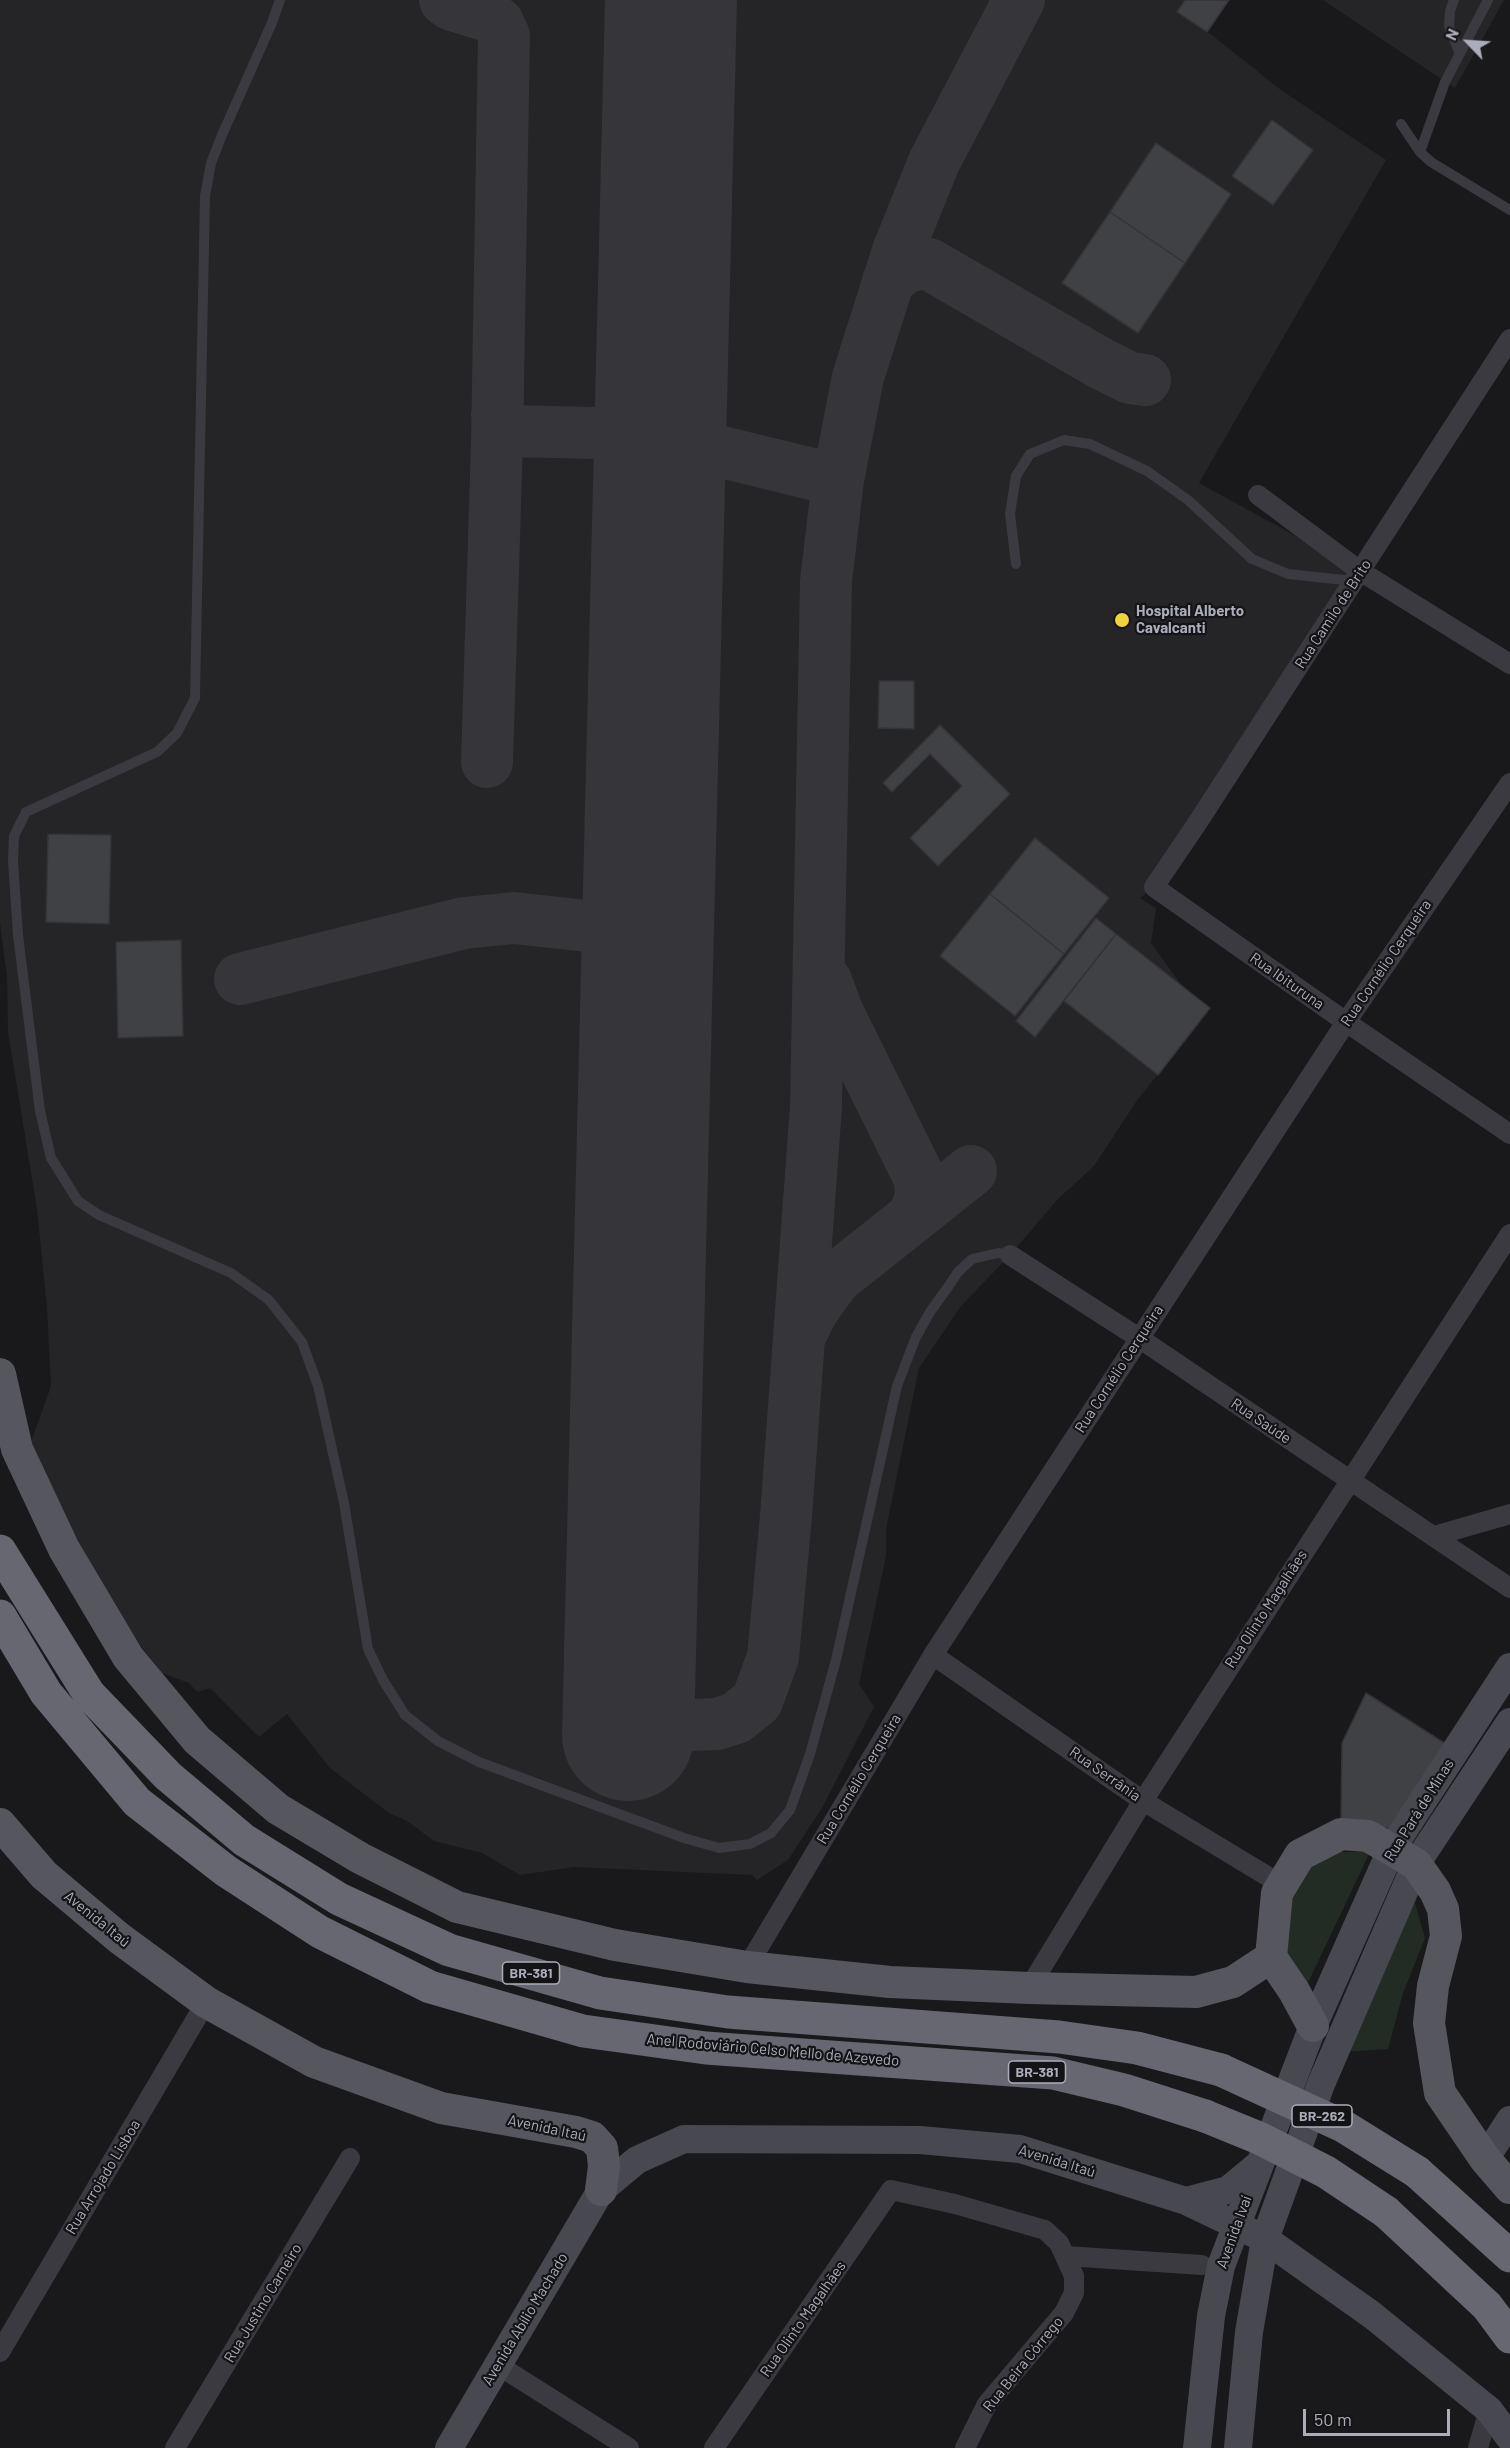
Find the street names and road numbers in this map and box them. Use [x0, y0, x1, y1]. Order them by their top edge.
street label: Rua Camilo de Brito [1291, 556, 1375, 672]
street label: Rua Cornélio Cerqueira [1337, 896, 1435, 1030]
street label: Rua Ibituruna [1246, 949, 1328, 1013]
street label: Rua Cornélio Cerqueira [1071, 1302, 1167, 1436]
street label: Rua Saúde [1228, 1394, 1294, 1448]
street label: Rua Olinto Magalhães [1221, 1547, 1311, 1671]
street label: Rua Cornélio Cerqueira [813, 1711, 905, 1847]
street label: Rua Serrânia [1066, 1743, 1144, 1805]
street label: Rua Pará de Minas [1380, 1756, 1458, 1864]
street label: Avenida Itaú [60, 1887, 134, 1951]
road number: BR-381 [502, 1962, 560, 1984]
street label: Anel Rodoviário Celso Mello de Azevedo [646, 2030, 900, 2070]
road number: BR-381 [1008, 2061, 1066, 2083]
road number: BR-262 [1292, 2105, 1352, 2127]
street label: Avenida Itaú [506, 2111, 588, 2145]
street label: Rua Arrojado Lisboa [62, 2117, 144, 2237]
street label: Avenida Itaú [1016, 2141, 1098, 2181]
street label: Avenida Ivaí [1213, 2193, 1255, 2271]
street label: Rua Justino Carneiro [220, 2240, 306, 2366]
street label: Avenida Abílio Machado [478, 2249, 572, 2389]
street label: Rua Olinto Magalhães [756, 2258, 850, 2380]
street label: Rua Beira Córrego [979, 2313, 1067, 2415]

